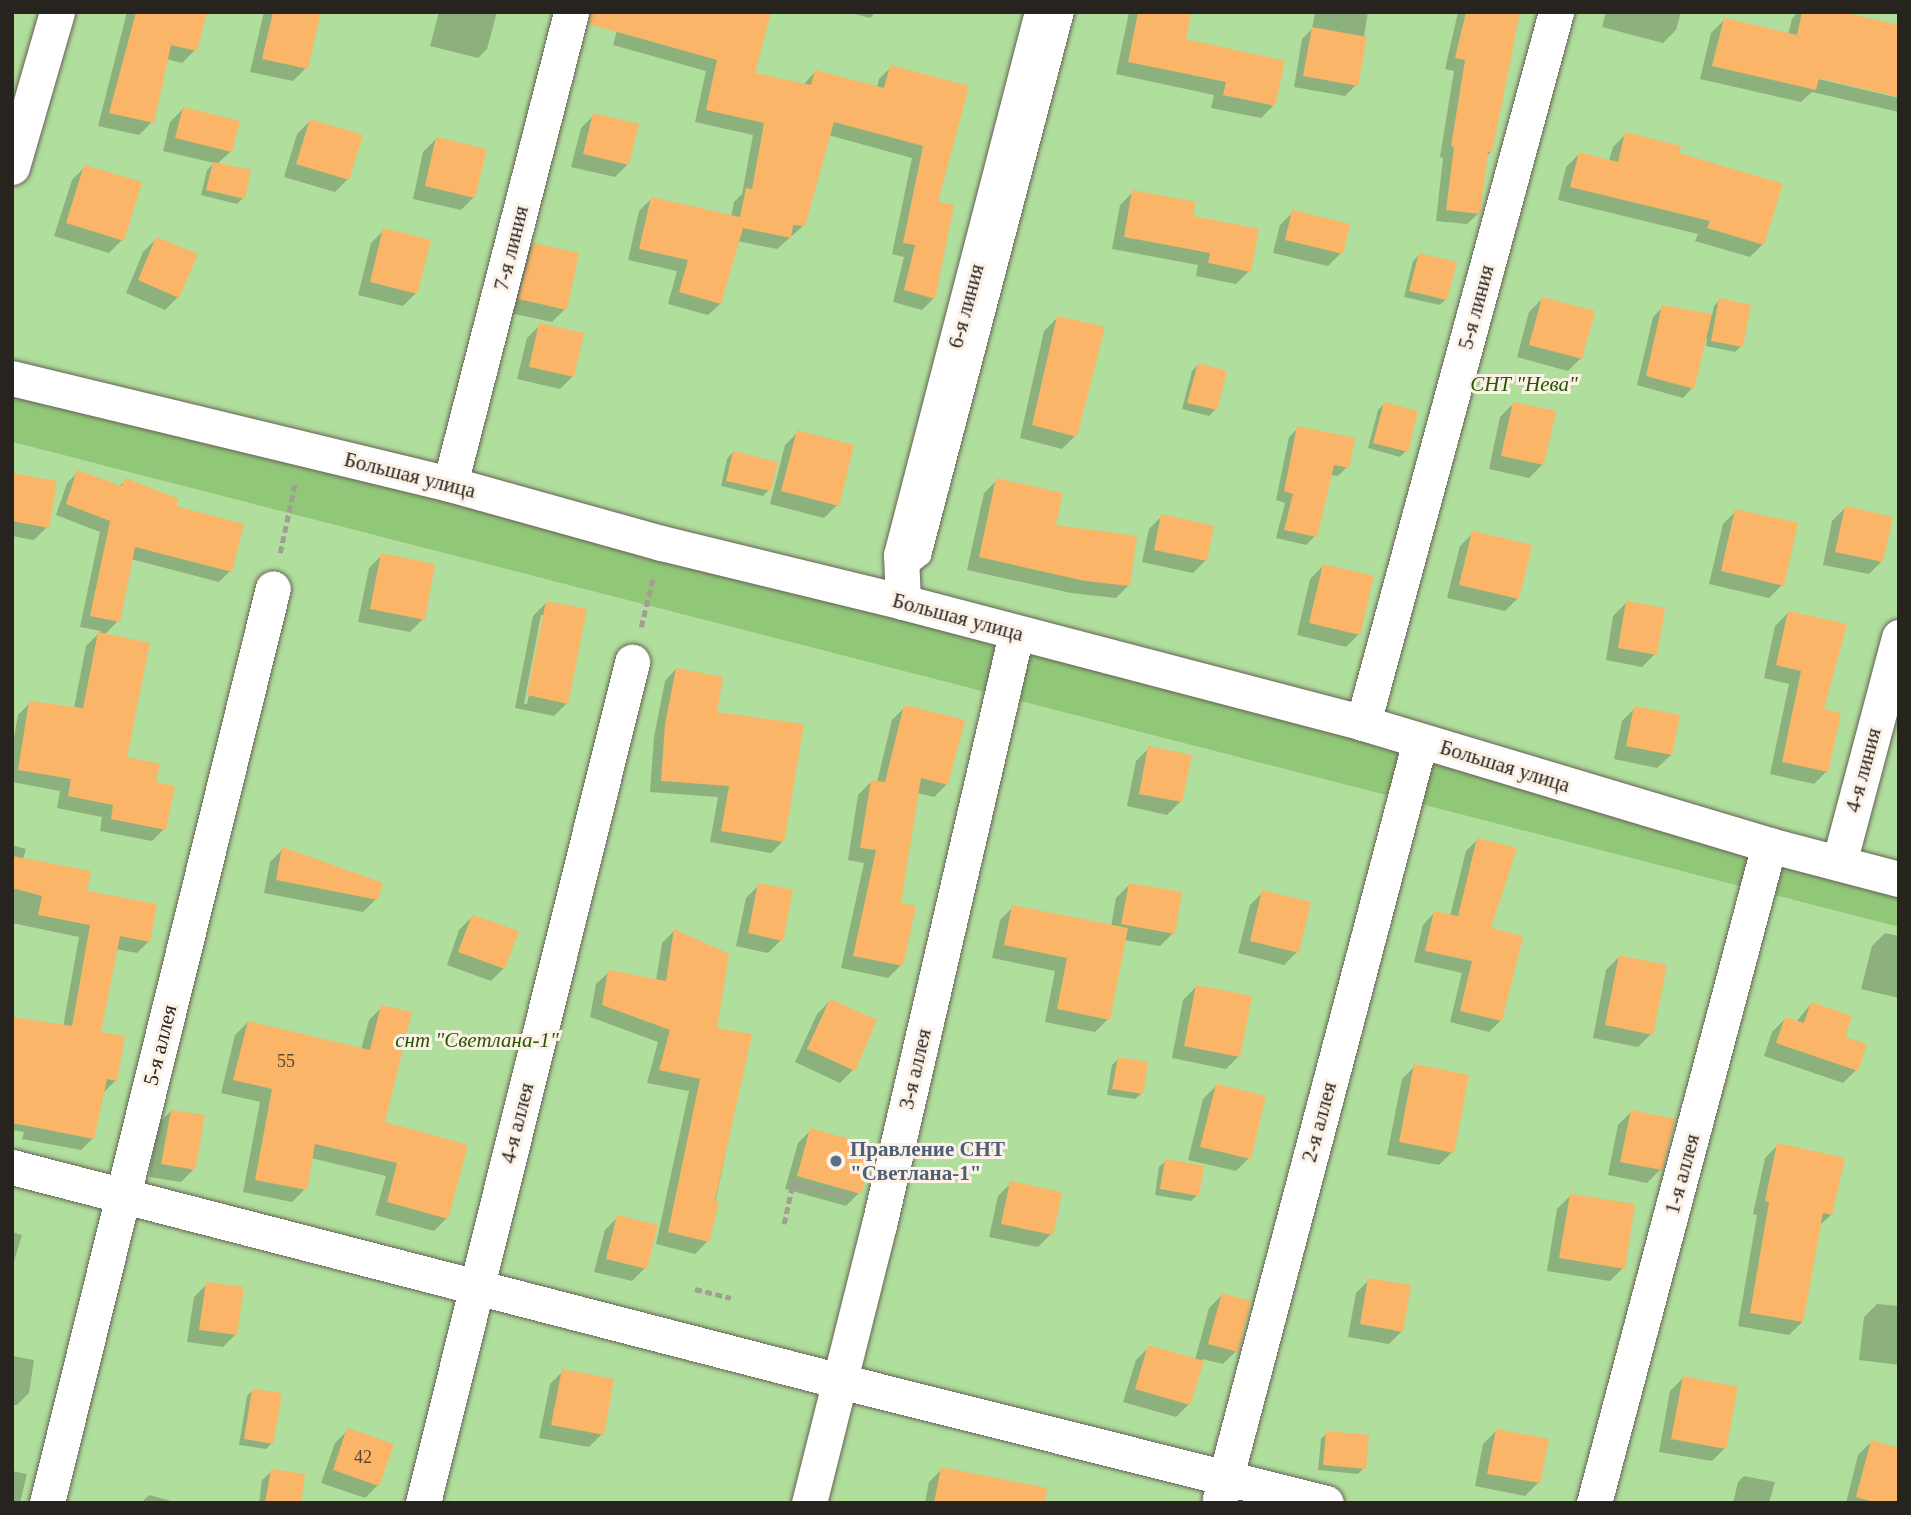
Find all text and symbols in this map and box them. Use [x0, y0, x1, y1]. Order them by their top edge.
street label: 7-я линия [488, 203, 534, 293]
street label: 6-я линия [943, 261, 989, 351]
street label: 5-я линия [1453, 262, 1499, 352]
park label: СНТ "Нева" [1470, 371, 1578, 397]
street label: Большая улица [342, 446, 478, 504]
street label: Большая улица [890, 587, 1026, 647]
street label: 4-я линия [1840, 725, 1886, 815]
street label: Большая улица [1437, 734, 1573, 798]
street label: 5-я аллея [138, 1002, 182, 1088]
street label: 3-я аллея [894, 1026, 936, 1112]
park label: снт "Светлана-1" [395, 1027, 559, 1053]
house number: 55 [277, 1050, 295, 1072]
street label: 2-я аллея [1296, 1079, 1342, 1165]
street label: 4-я аллея [495, 1080, 539, 1166]
street label: 1-я аллея [1659, 1131, 1705, 1217]
place label: Правление СНТ "Светлана-1" [850, 1136, 1005, 1186]
marker: Правление СНТ "Светлана-1" [828, 1153, 844, 1169]
house number: 42 [354, 1446, 372, 1468]

